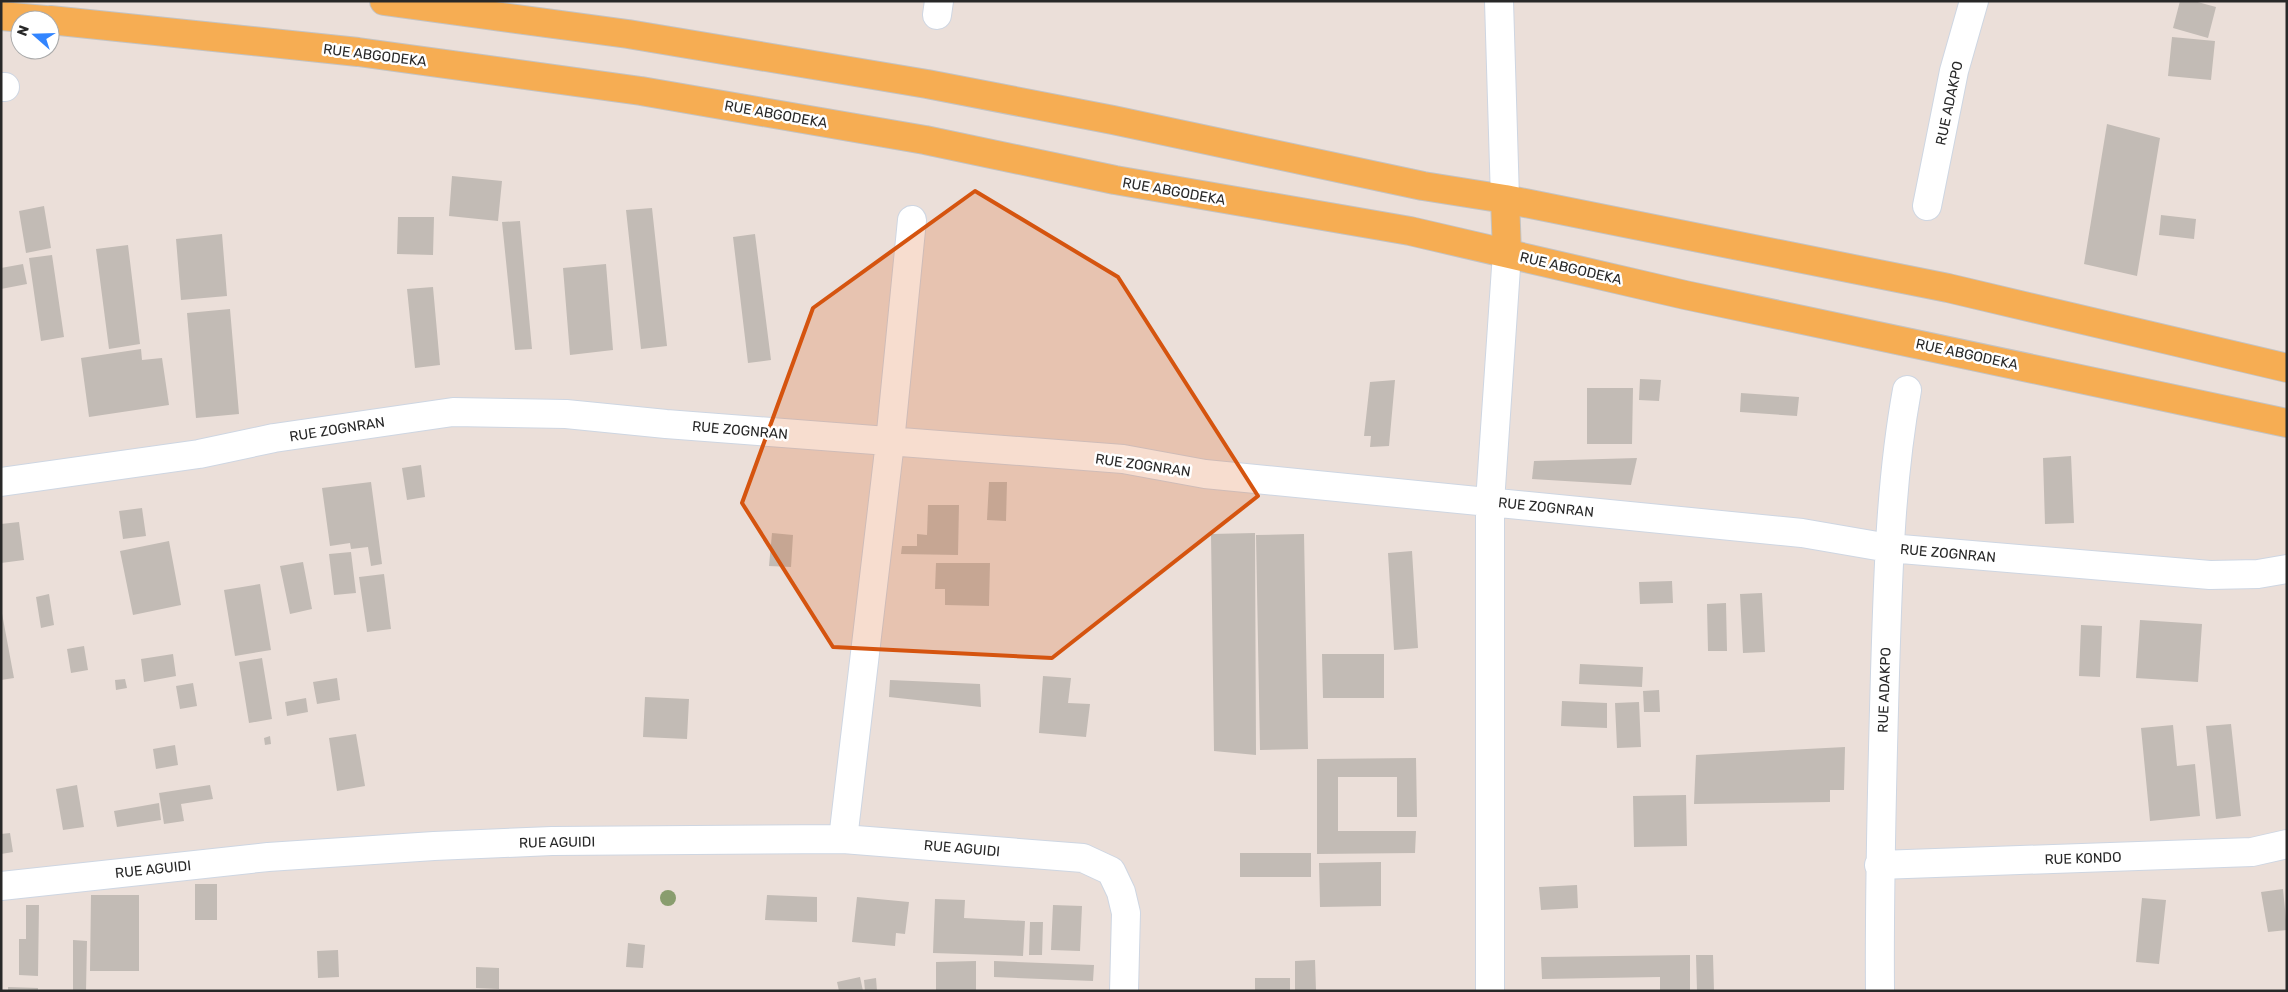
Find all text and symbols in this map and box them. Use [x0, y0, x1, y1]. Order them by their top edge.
north arrow [10, 10, 60, 60]
text: N [14, 23, 33, 38]
street label: RUE ABGODEKA [322, 41, 428, 70]
street label: RUE ADAKPO [1932, 59, 1967, 147]
street label: RUE ABGODEKA [723, 97, 829, 132]
street label: RUE ABGODEKA [1121, 174, 1227, 209]
street label: RUE ABGODEKA [1518, 248, 1624, 289]
street label: RUE ABGODEKA [1914, 335, 2020, 374]
street label: RUE ZOGNRAN [288, 414, 386, 445]
street label: RUE ZOGNRAN [691, 418, 789, 443]
street label: RUE ZOGNRAN [1094, 450, 1192, 481]
street label: RUE ZOGNRAN [1497, 494, 1595, 521]
street label: RUE ZOGNRAN [1899, 541, 1997, 566]
street label: RUE ADAKPO [1875, 647, 1894, 733]
street label: RUE AGUIDI [519, 833, 595, 852]
street label: RUE AGUIDI [923, 837, 1001, 860]
street label: RUE KONDO [2044, 849, 2122, 868]
street label: RUE AGUIDI [114, 857, 192, 882]

